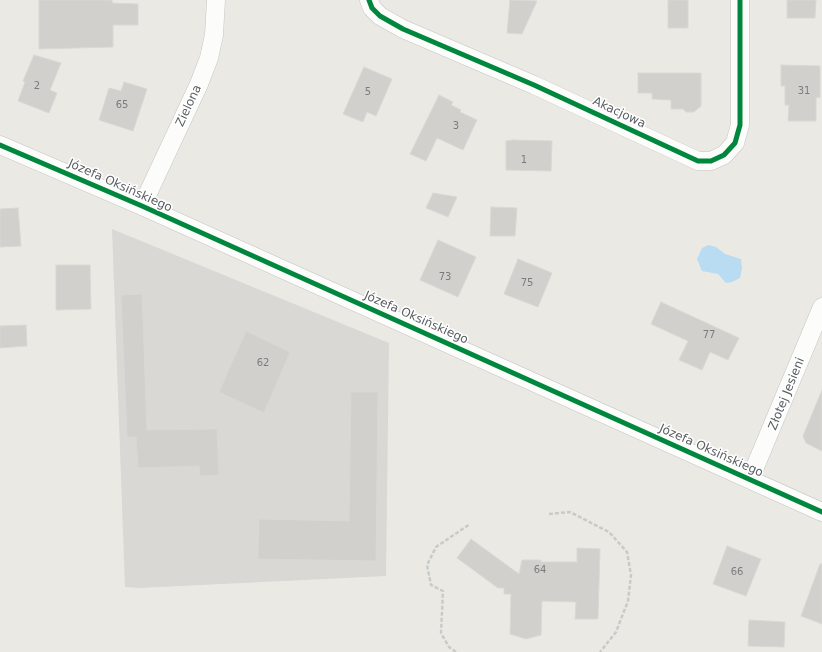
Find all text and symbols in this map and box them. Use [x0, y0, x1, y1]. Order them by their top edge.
house number: 2 [34, 80, 40, 92]
street label: Zielona [173, 83, 205, 129]
house number: 31 [798, 85, 810, 97]
house number: 5 [365, 86, 371, 98]
street label: Akacjowa [590, 94, 648, 132]
house number: 65 [116, 99, 128, 111]
house number: 3 [453, 120, 459, 132]
house number: 1 [521, 154, 527, 166]
street label: Józefa Oksińskiego [66, 157, 174, 215]
house number: 73 [439, 271, 451, 283]
house number: 75 [521, 277, 533, 289]
street label: Józefa Oksińskiego [362, 289, 470, 347]
house number: 77 [703, 329, 715, 341]
street label: Złotej Jesieni [766, 356, 808, 432]
house number: 62 [257, 357, 269, 369]
street label: Józefa Oksińskiego [657, 422, 765, 480]
house number: 64 [534, 564, 546, 576]
house number: 66 [731, 566, 743, 578]

